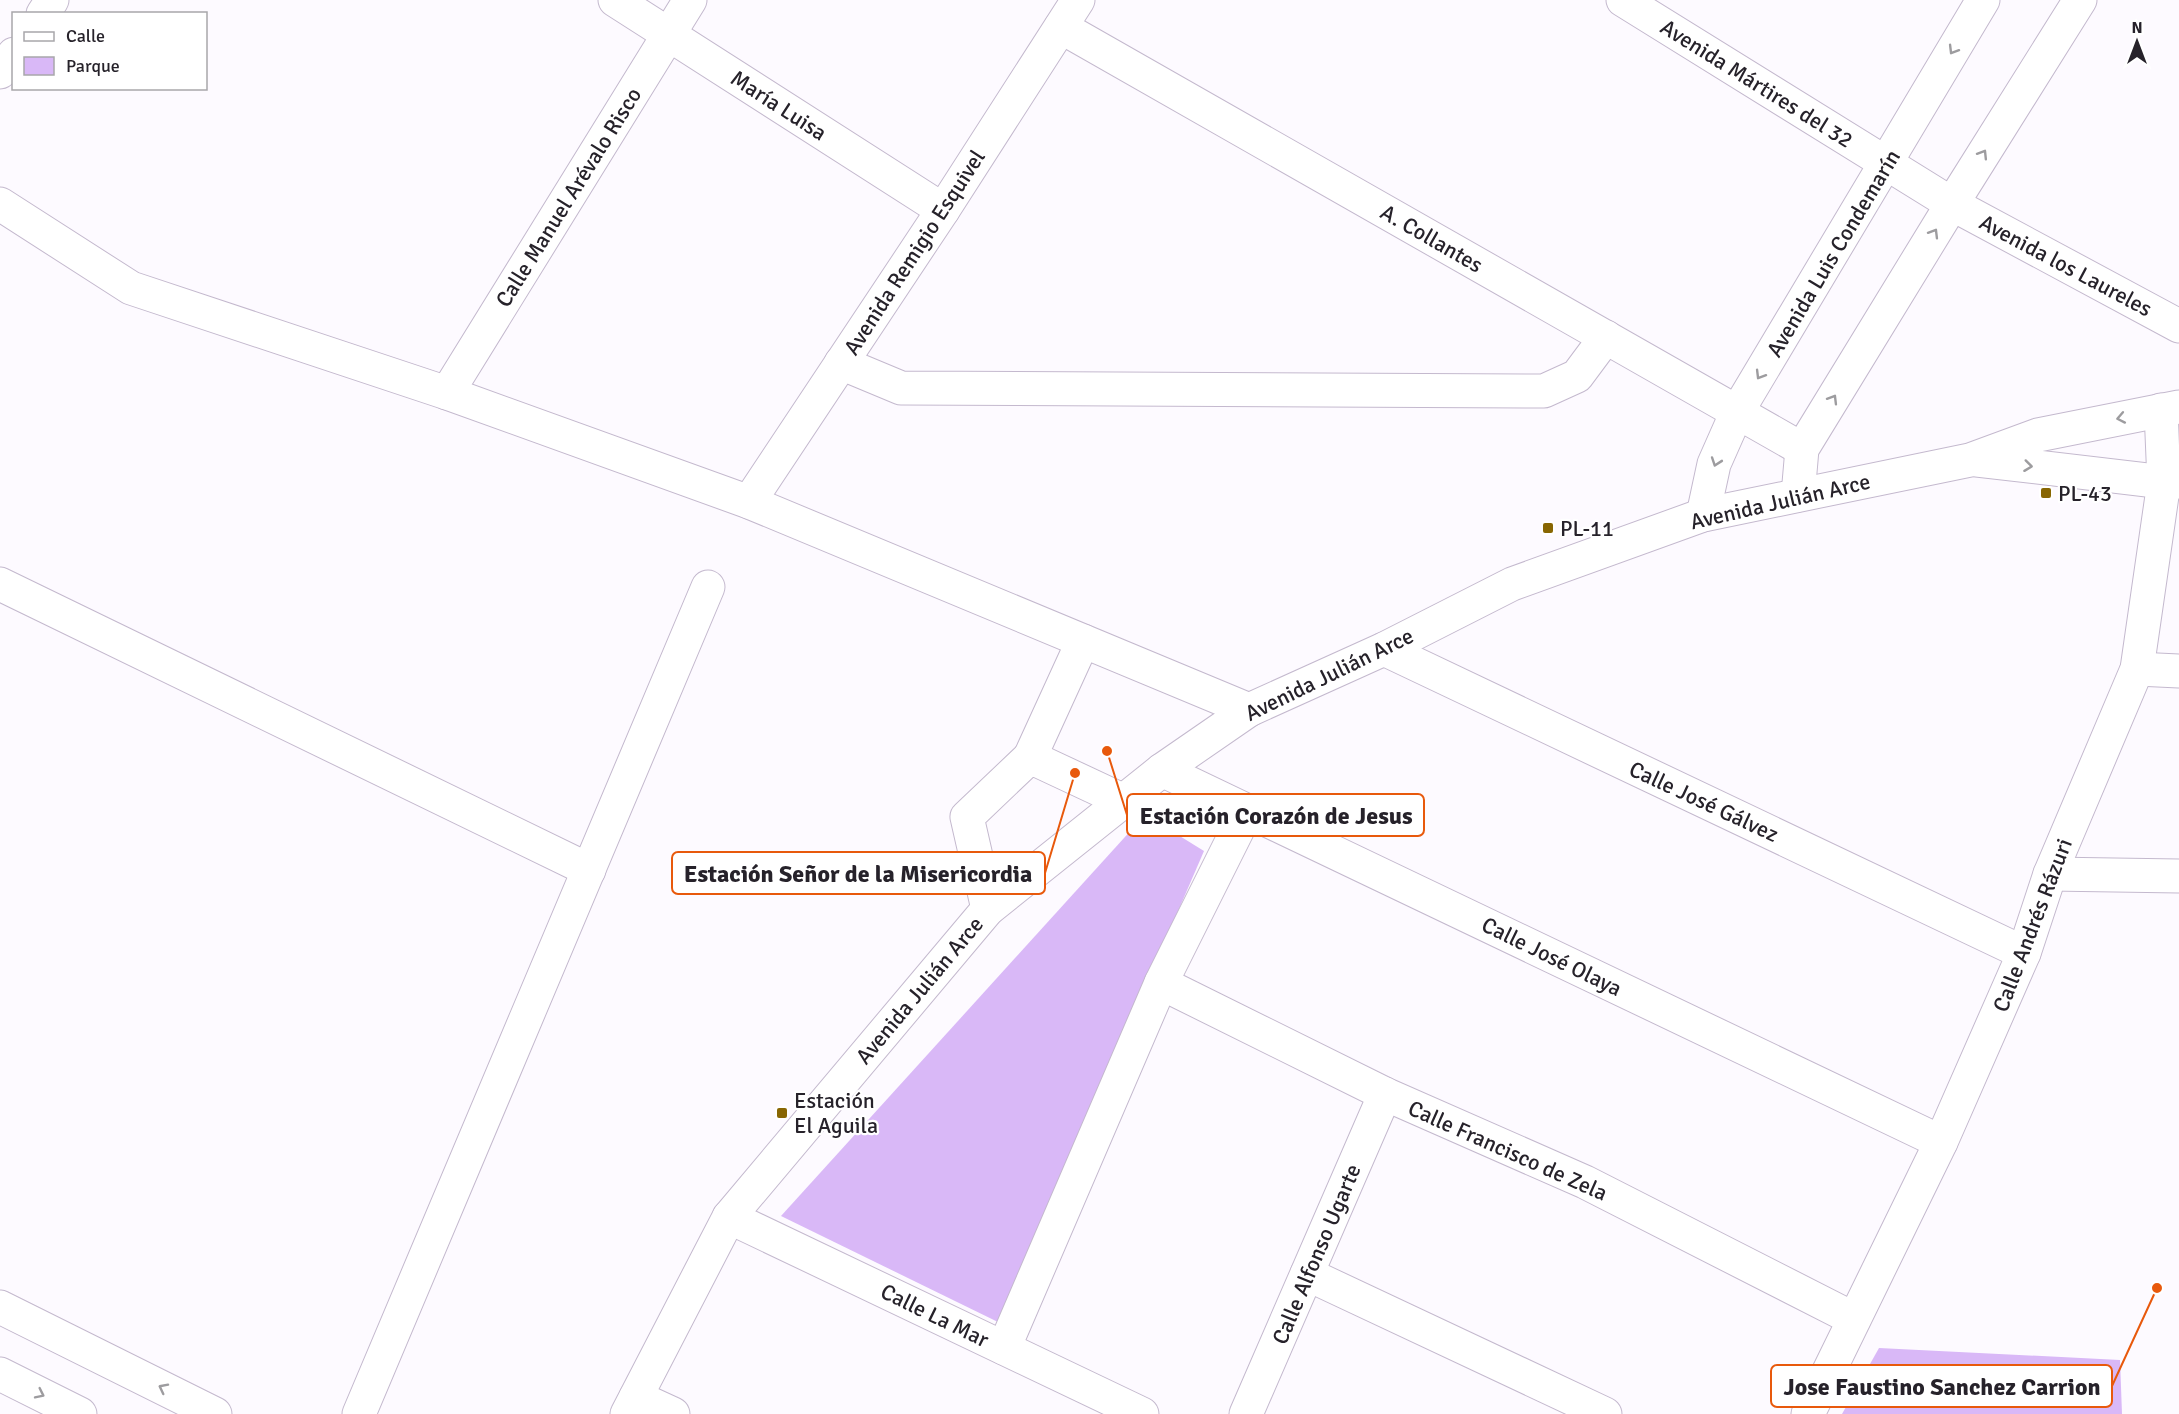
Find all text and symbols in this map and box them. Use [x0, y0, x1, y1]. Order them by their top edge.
legend [12, 12, 207, 90]
north arrow [2107, 12, 2167, 72]
street label: Avenida Mártires del 32 [1656, 13, 1858, 154]
text: N [2131, 18, 2143, 38]
text: Calle [66, 25, 105, 47]
one-way arrow [1949, 44, 1961, 54]
text: Parque [66, 55, 120, 77]
street label: María Luisa [726, 64, 832, 146]
street label: Calle Manuel Arévalo Risco [490, 82, 647, 312]
street label: Avenida Remigio Esquivel [838, 145, 991, 360]
street label: Avenida Luis Condemarín [1761, 145, 1906, 362]
one-way arrow [1976, 150, 1988, 160]
street label: A. Collantes [1376, 198, 1488, 278]
street label: Avenida los Laureles [1975, 209, 2157, 322]
one-way arrow [1927, 229, 1939, 239]
one-way arrow [1755, 369, 1767, 379]
one-way arrow [1825, 395, 1836, 406]
one-way arrow [2117, 411, 2127, 424]
one-way arrow [1710, 456, 1723, 467]
one-way arrow [2023, 459, 2032, 472]
street label: Avenida Julián Arce [1687, 468, 1873, 535]
place label: PL-43 [2058, 480, 2112, 507]
marker: PL-43 [2039, 486, 2053, 500]
place label: PL-11 [1560, 515, 1614, 542]
marker: PL-11 [1541, 521, 1555, 535]
street label: Avenida Julián Arce [1241, 622, 1418, 727]
street label: Calle José Gálvez [1625, 755, 1783, 848]
callout: Estación Corazón de Jesus [1127, 794, 1424, 836]
text: Estación Corazón de Jesus [1139, 801, 1413, 831]
street label: Calle Andrés Rázuri [1987, 835, 2078, 1016]
callout: Estación Señor de la Misericordia [672, 852, 1045, 894]
text: Estación Señor de la Misericordia [684, 859, 1032, 889]
street label: Avenida Julián Arce [850, 911, 989, 1069]
street label: Calle José Olaya [1477, 911, 1626, 1002]
place label: Estación El Aguila [794, 1087, 878, 1139]
street label: Calle Francisco de Zela [1404, 1094, 1612, 1207]
marker: Estación El Aguila [775, 1106, 789, 1120]
street label: Calle Alfonso Ugarte [1266, 1160, 1367, 1348]
street label: Calle La Mar [876, 1278, 993, 1353]
callout: Jose Faustino Sanchez Carrion [1771, 1365, 2112, 1407]
text: Jose Faustino Sanchez Carrion [1783, 1372, 2101, 1402]
one-way arrow [159, 1384, 169, 1395]
one-way arrow [34, 1387, 45, 1399]

